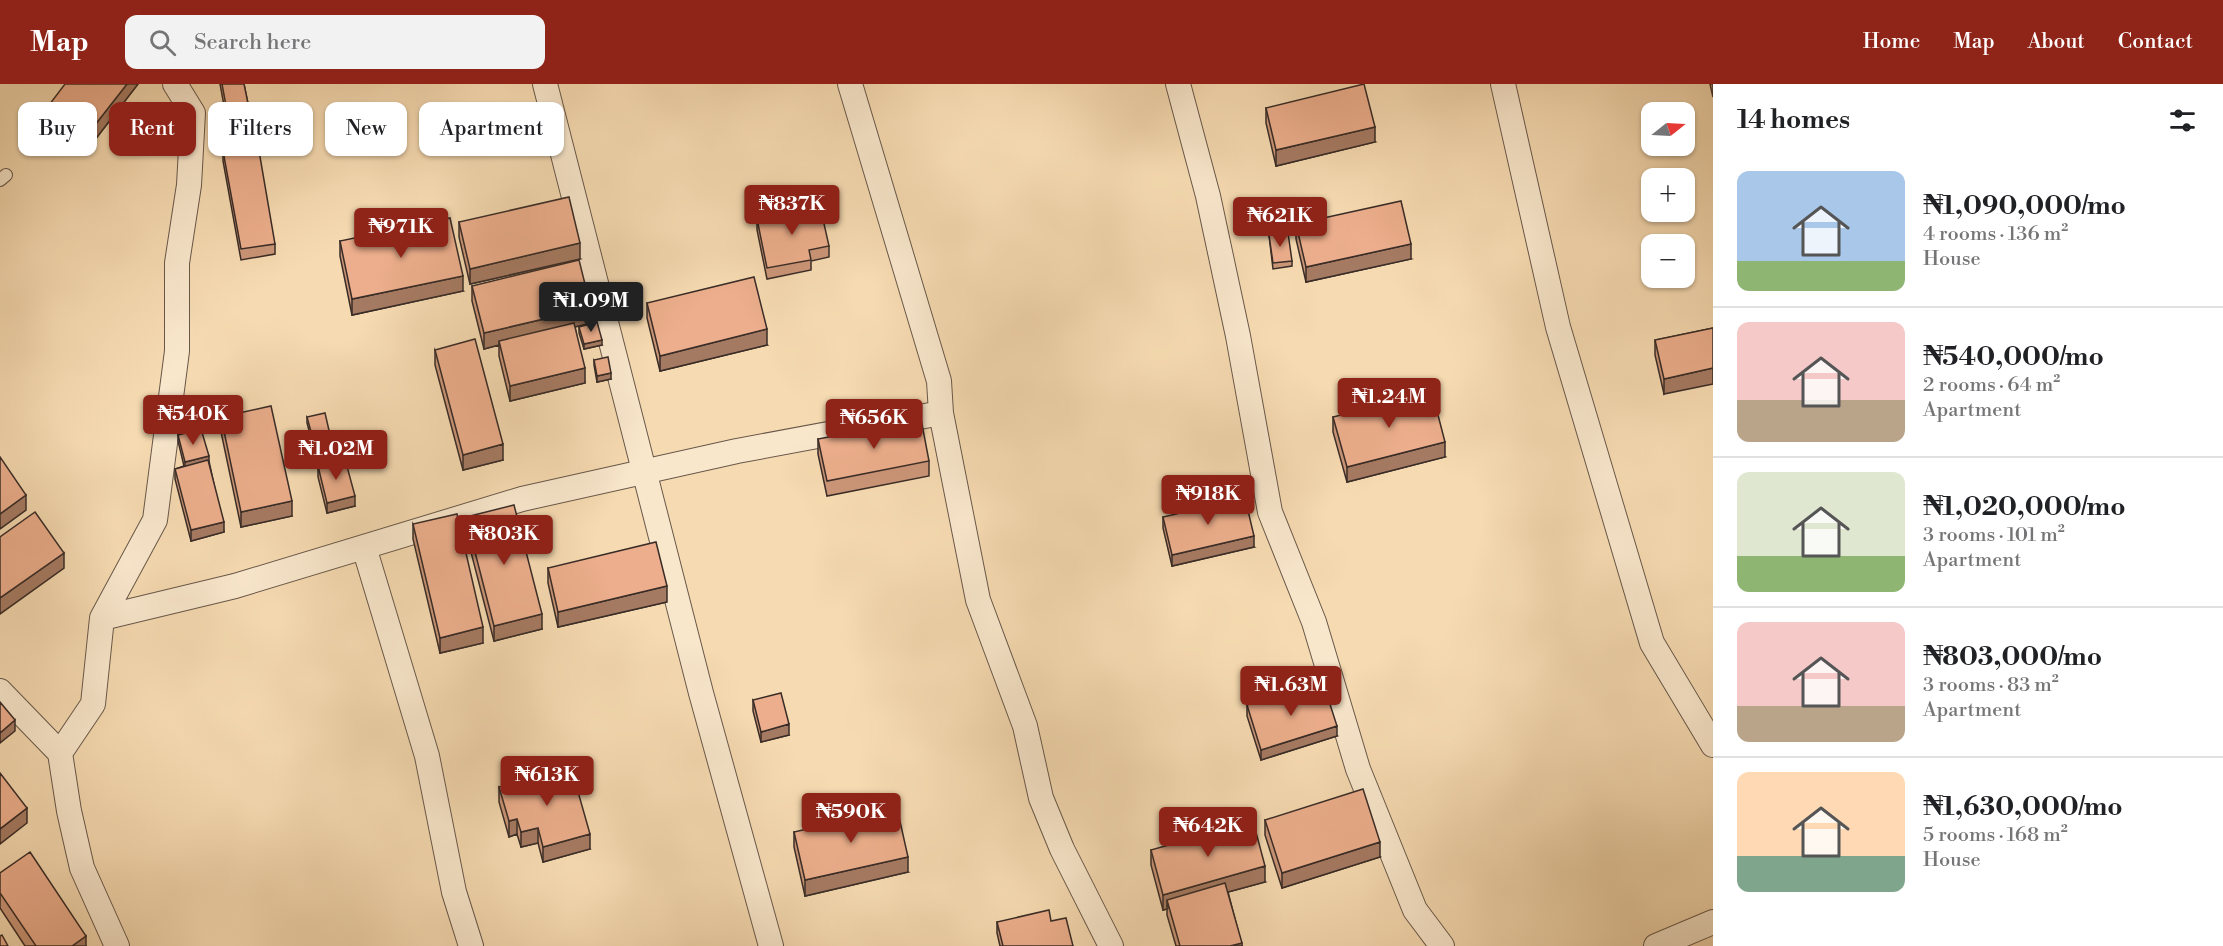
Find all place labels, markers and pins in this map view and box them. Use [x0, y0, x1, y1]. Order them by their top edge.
pin: ₦837K [750, 185, 834, 236]
pin: ₦621K [1238, 197, 1322, 248]
pin: ₦971K [359, 208, 443, 259]
pin: ₦1.09M [542, 282, 640, 333]
pin: ₦1.24M [1340, 378, 1438, 429]
pin: ₦540K [151, 395, 235, 446]
pin: ₦656K [832, 399, 916, 450]
pin: ₦1.02M [287, 430, 385, 481]
pin: ₦918K [1166, 475, 1250, 526]
pin: ₦803K [462, 515, 546, 566]
pin: ₦1.63M [1242, 666, 1340, 717]
pin: ₦613K [505, 756, 589, 807]
pin: ₦590K [809, 793, 893, 844]
pin: ₦642K [1166, 807, 1250, 858]

